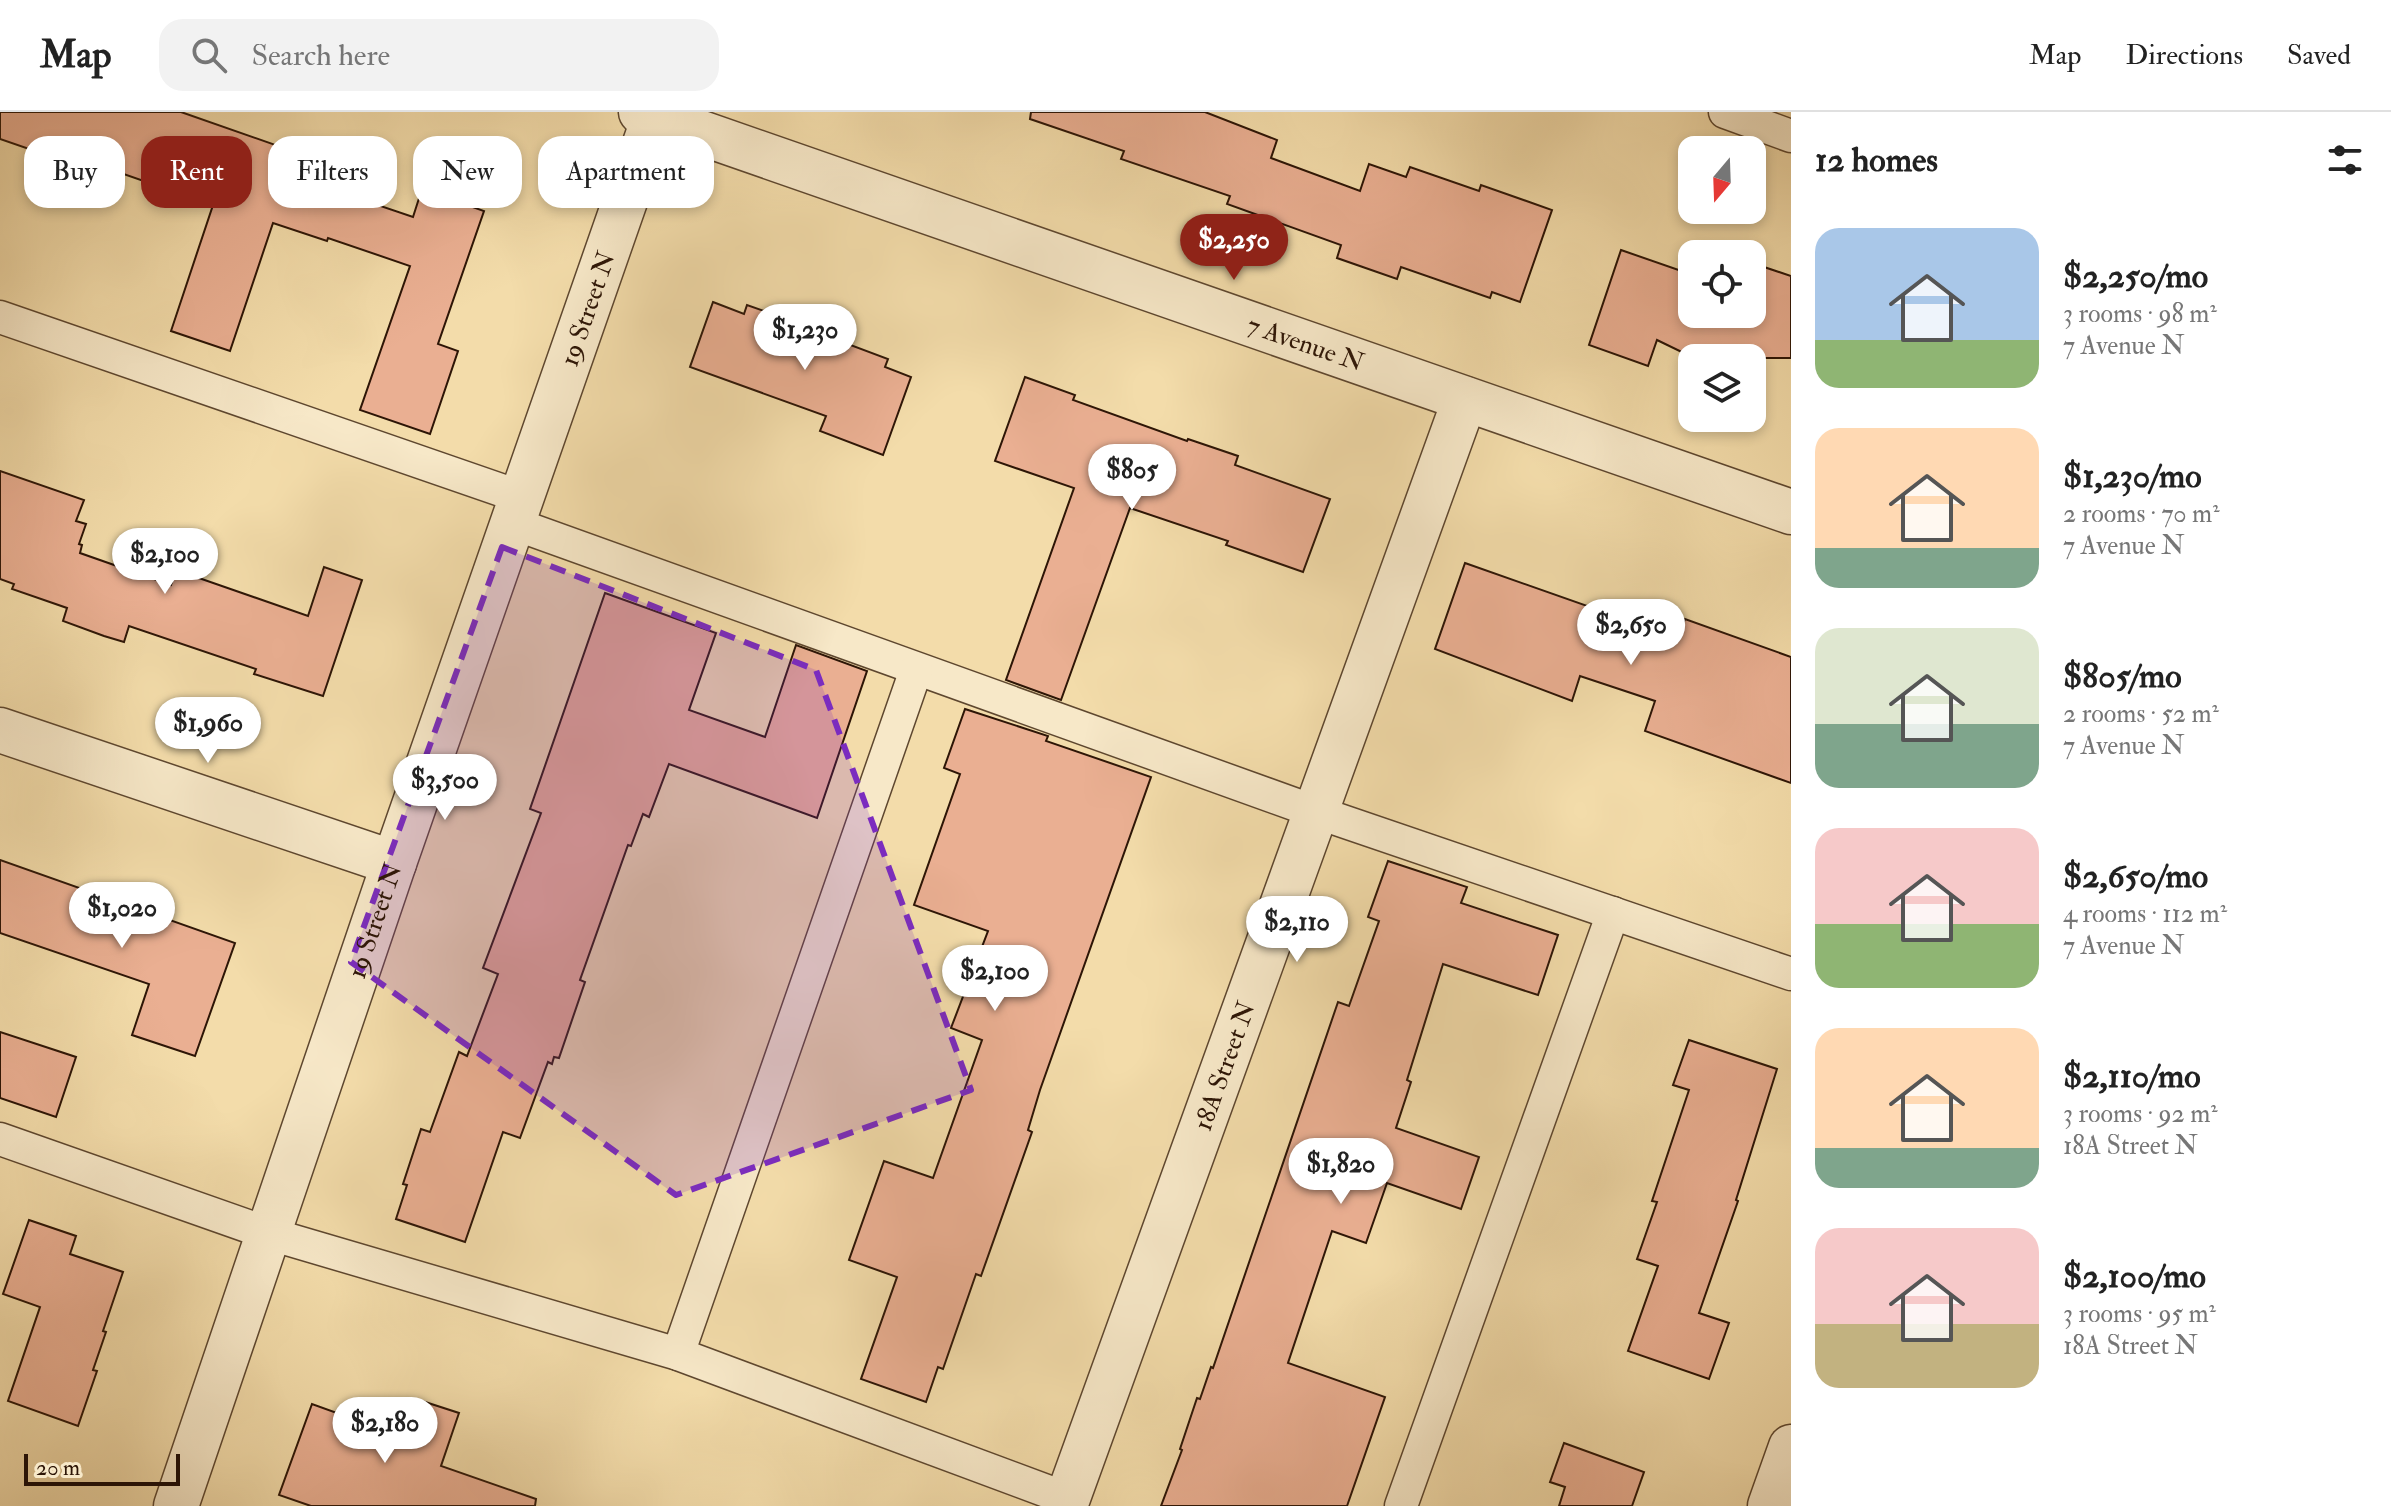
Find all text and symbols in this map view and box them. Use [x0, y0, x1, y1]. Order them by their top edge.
search box [159, 19, 719, 91]
text: Map [40, 31, 111, 79]
icon: search [187, 33, 231, 77]
text: Search here [251, 37, 390, 74]
text: Map [2029, 38, 2082, 73]
text: Directions [2126, 38, 2243, 73]
text: Saved [2287, 38, 2351, 73]
chip: Buy [24, 136, 125, 208]
chip: Rent [141, 136, 252, 208]
chip: Filters [268, 136, 397, 208]
chip: New [413, 136, 522, 208]
chip: Apartment [538, 136, 714, 208]
north arrow [1678, 136, 1766, 224]
map controls [1678, 136, 1766, 432]
icon: filters [2323, 138, 2367, 182]
text: 12 homes [1815, 139, 1938, 182]
pin: $2,250 [1169, 214, 1299, 282]
text: $2,250 [1198, 224, 1270, 256]
button: locate [1678, 240, 1766, 328]
street label: 19 Street N [554, 247, 623, 371]
text: $2,250/mo [2063, 255, 2208, 298]
icon: home [1879, 260, 1975, 356]
text: 3 rooms · 98 m² [2063, 298, 2217, 330]
pin: $1,230 [740, 304, 870, 372]
street label: 7 Avenue N [1243, 309, 1369, 380]
text: $1,230 [772, 314, 838, 346]
text: 7 Avenue N [2063, 330, 2184, 362]
button: layers [1678, 344, 1766, 432]
pin: $805 [1085, 444, 1179, 512]
text: $805 [1106, 454, 1158, 486]
text: $1,230/mo [2063, 455, 2202, 498]
icon: home [1879, 460, 1975, 556]
text: 2 rooms · 70 m² [2063, 498, 2220, 530]
pin: $2,100 [100, 528, 230, 596]
text: 7 Avenue N [2063, 530, 2184, 562]
text: $2,100 [130, 538, 200, 570]
pin: $2,650 [1566, 599, 1696, 667]
text: $2,650 [1595, 609, 1667, 641]
text: $805/mo [2063, 655, 2182, 698]
icon: home [1879, 660, 1975, 756]
pin: $1,960 [143, 697, 273, 765]
text: 2 rooms · 52 m² [2063, 698, 2219, 730]
text: $1,960 [173, 707, 243, 739]
text: 7 Avenue N [2063, 730, 2184, 762]
pin: $3,500 [380, 754, 510, 822]
text: $3,500 [411, 764, 479, 796]
text: $2,650/mo [2063, 855, 2208, 898]
street label: 19 Street N [341, 859, 410, 983]
icon: home [1879, 860, 1975, 956]
pin: $1,020 [57, 882, 187, 950]
text: $1,020 [87, 892, 157, 924]
pin: $2,110 [1232, 896, 1362, 964]
text: 4 rooms · 112 m² [2063, 898, 2227, 930]
text: $2,110 [1264, 906, 1330, 938]
text: 7 Avenue N [2063, 930, 2184, 962]
pin: $2,100 [930, 945, 1060, 1013]
text: $2,100 [960, 955, 1030, 987]
street label: 18A Street N [1187, 997, 1263, 1135]
text: $2,110/mo [2063, 1055, 2201, 1098]
icon: home [1879, 1060, 1975, 1156]
text: 3 rooms · 92 m² [2063, 1098, 2218, 1130]
text: 18A Street N [2063, 1130, 2198, 1162]
pin: $1,820 [1276, 1138, 1406, 1206]
text: $1,820 [1307, 1148, 1375, 1180]
text: $2,100/mo [2063, 1255, 2206, 1298]
icon: home [1879, 1260, 1975, 1356]
text: 3 rooms · 95 m² [2063, 1298, 2216, 1330]
text: 18A Street N [2063, 1330, 2198, 1362]
pin: $2,180 [320, 1397, 450, 1465]
text: $2,180 [351, 1407, 419, 1439]
scale bar [24, 1450, 180, 1486]
text: 20 m [36, 1454, 80, 1482]

